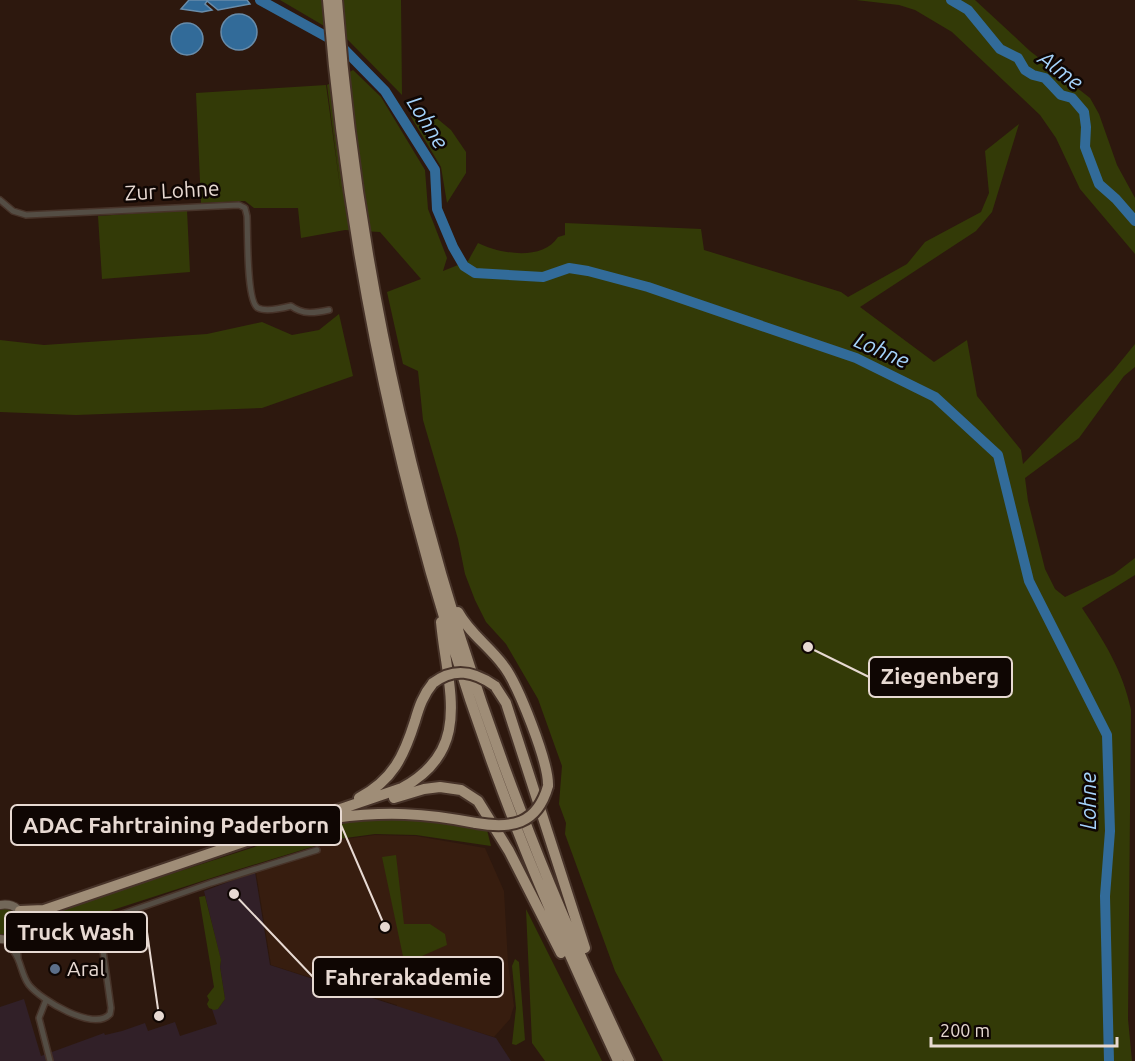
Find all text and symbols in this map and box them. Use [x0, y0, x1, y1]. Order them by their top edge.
water label: Alme [1033, 44, 1089, 94]
water label: Lohne [403, 91, 454, 153]
street label: Zur Lohne [124, 176, 220, 204]
water label: Lohne [851, 326, 914, 373]
callout: Ziegenberg [869, 657, 1012, 697]
text: Ziegenberg [881, 663, 999, 688]
water label: Lohne [1075, 772, 1100, 830]
callout: ADAC Fahrtraining Paderborn [11, 805, 341, 845]
text: ADAC Fahrtraining Paderborn [23, 812, 329, 837]
callout: Truck Wash [5, 912, 147, 952]
text: Truck Wash [17, 919, 135, 944]
place label: Aral [67, 956, 105, 980]
callout: Fahrerakademie [313, 957, 503, 997]
marker: Aral [48, 962, 62, 976]
text: Fahrerakademie [325, 964, 491, 989]
scale bar [931, 1010, 1117, 1048]
text: 200 m [940, 1020, 990, 1040]

